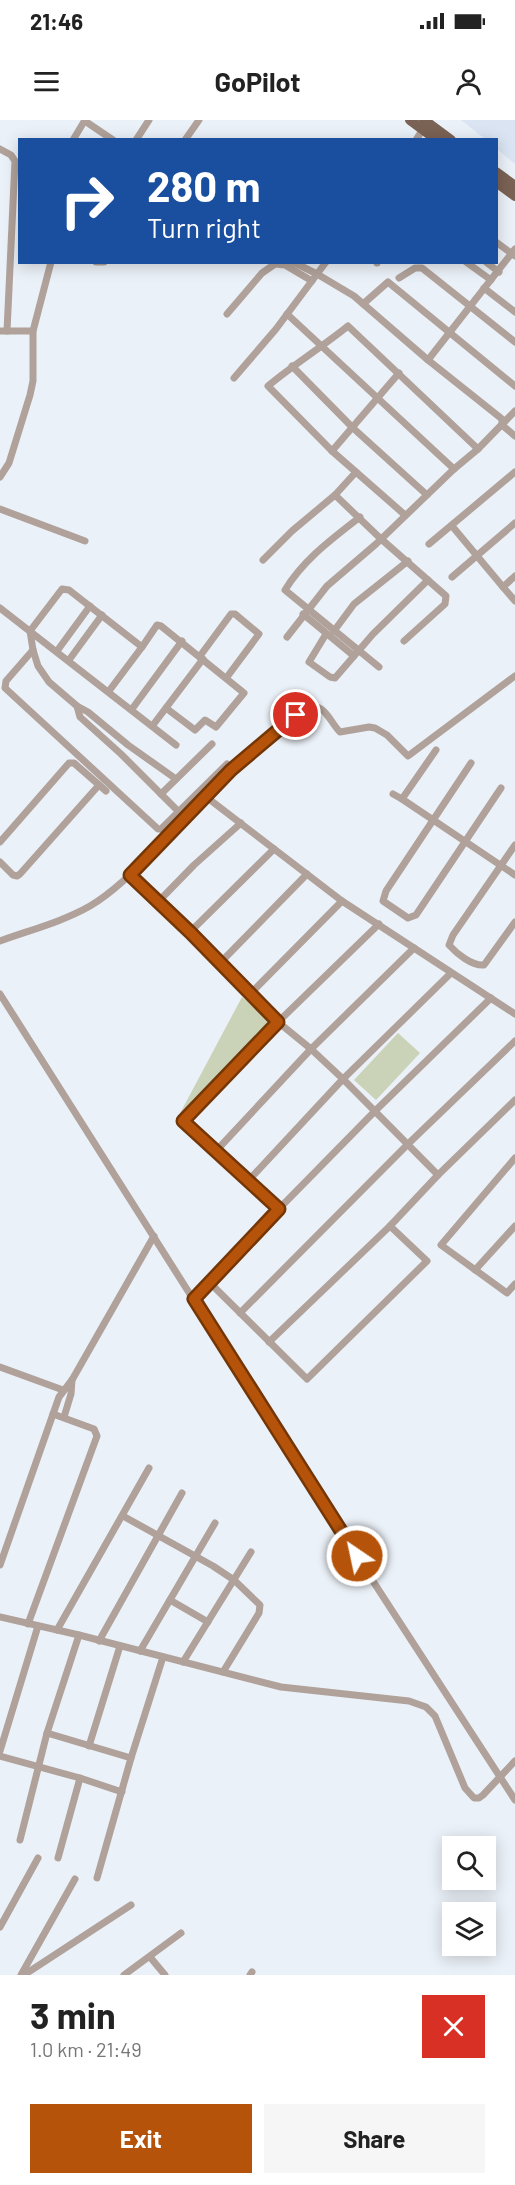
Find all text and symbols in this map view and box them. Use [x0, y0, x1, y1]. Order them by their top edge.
text: 21:46 [30, 8, 83, 34]
icon: menu [30, 65, 63, 98]
text: GoPilot [214, 65, 301, 97]
icon: person [452, 65, 485, 98]
text: 280 m [147, 160, 261, 210]
icon: right [48, 162, 126, 240]
text: Turn right [147, 211, 261, 243]
pin [270, 689, 321, 740]
icon: arrive [279, 698, 312, 731]
position arrow [325, 1524, 389, 1588]
map controls [442, 1836, 496, 1956]
button: search [442, 1836, 496, 1890]
button: layers [442, 1902, 496, 1956]
text: 3 min [30, 1993, 116, 2036]
button: close [422, 1995, 485, 2058]
text: 1.0 km · 21:49 [30, 2037, 142, 2061]
button: Exit [30, 2104, 252, 2173]
button: Share [264, 2104, 485, 2173]

